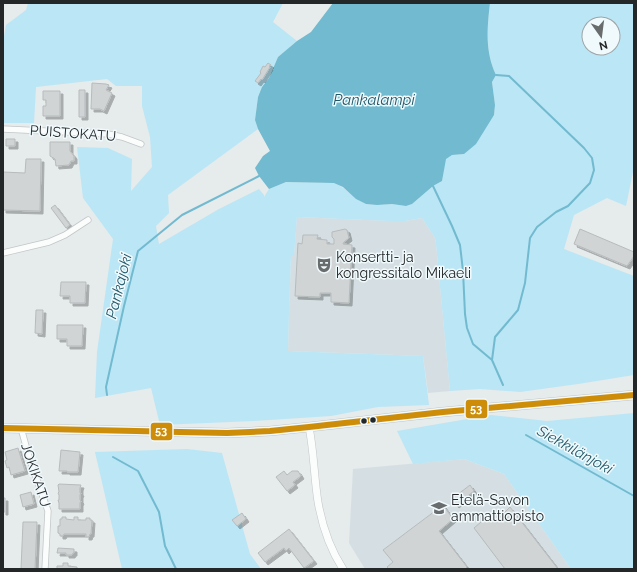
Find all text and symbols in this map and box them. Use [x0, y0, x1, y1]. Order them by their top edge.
north arrow [581, 16, 621, 56]
text: N [598, 38, 609, 53]
water label: Pankalampi [333, 91, 415, 109]
street label: PUISTOKATU [29, 122, 117, 144]
place label: Konsertti- ja kongressitalo Mikaeli [336, 249, 471, 281]
water label: Pankajoki [102, 251, 136, 320]
theatre icon: Konsertti- ja kongressitalo Mikaeli [315, 256, 333, 274]
line badge: 53 [465, 399, 488, 419]
text: 53 [470, 403, 482, 416]
unlabelled marker [368, 415, 378, 425]
unlabelled marker [359, 416, 369, 426]
water label: Siekkilänjoki [533, 421, 617, 479]
line badge: 53 [150, 422, 173, 441]
text: 53 [155, 425, 167, 438]
street label: JOKIKATU [18, 441, 54, 509]
place label: Etelä-Savon ammattiopisto [451, 492, 544, 524]
school or university icon: Etelä-Savon ammattiopisto [430, 499, 448, 517]

